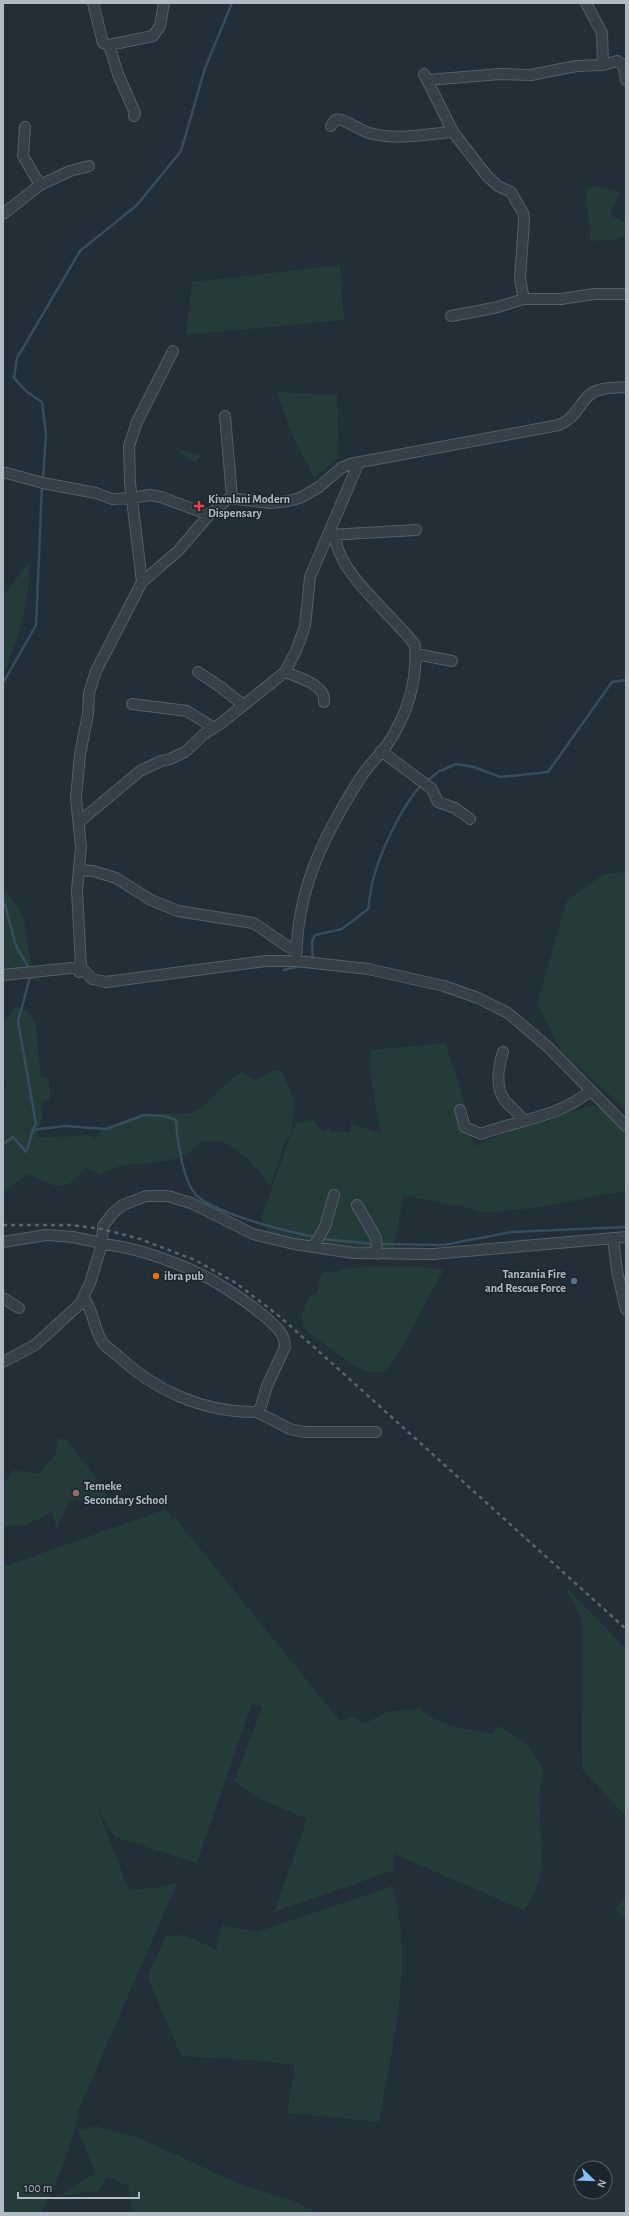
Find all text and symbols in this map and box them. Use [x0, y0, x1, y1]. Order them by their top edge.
place label: Kiwalani Modern Dispensary [208, 493, 290, 520]
marker: Kiwalani Modern Dispensary [193, 500, 205, 512]
place label: Tanzania Fire and Rescue Force [485, 1268, 566, 1294]
place label: ibra pub [164, 1270, 204, 1282]
marker: ibra pub [151, 1271, 161, 1281]
marker: Tanzania Fire and Rescue Force [569, 1276, 579, 1286]
place label: Temeke Secondary School [84, 1480, 167, 1507]
marker: Temeke Secondary School [71, 1488, 81, 1498]
north arrow [573, 2160, 613, 2200]
scale bar [18, 2174, 139, 2200]
text: N [595, 2178, 608, 2189]
text: 100 m [24, 2182, 52, 2194]

